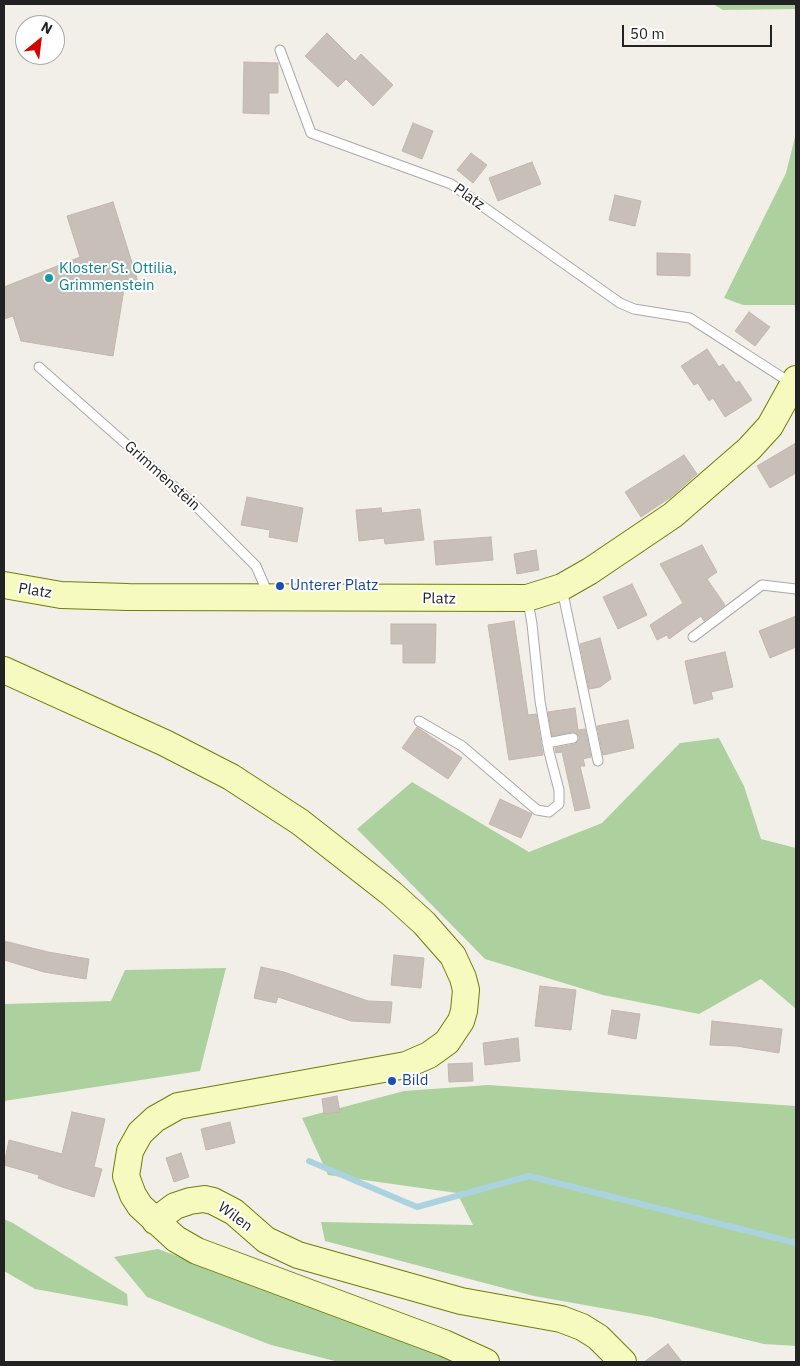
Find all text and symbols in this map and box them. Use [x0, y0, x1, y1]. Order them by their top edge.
north arrow [15, 15, 65, 65]
scale bar [625, 15, 775, 47]
text: N [38, 17, 56, 38]
text: 50 m [630, 24, 665, 43]
street label: Platz [450, 180, 488, 214]
place label: Kloster St. Ottilia, Grimmenstein [59, 260, 177, 295]
marker: Kloster St. Ottilia, Grimmenstein [43, 272, 55, 284]
street label: Grimmenstein [120, 437, 204, 515]
place label: Unterer Platz [290, 577, 378, 595]
street label: Platz [17, 579, 53, 603]
marker: Unterer Platz [274, 580, 286, 592]
street label: Platz [422, 590, 456, 608]
place label: Bild [402, 1072, 428, 1090]
marker: Bild [386, 1075, 398, 1087]
street label: Wilen [214, 1199, 256, 1235]

